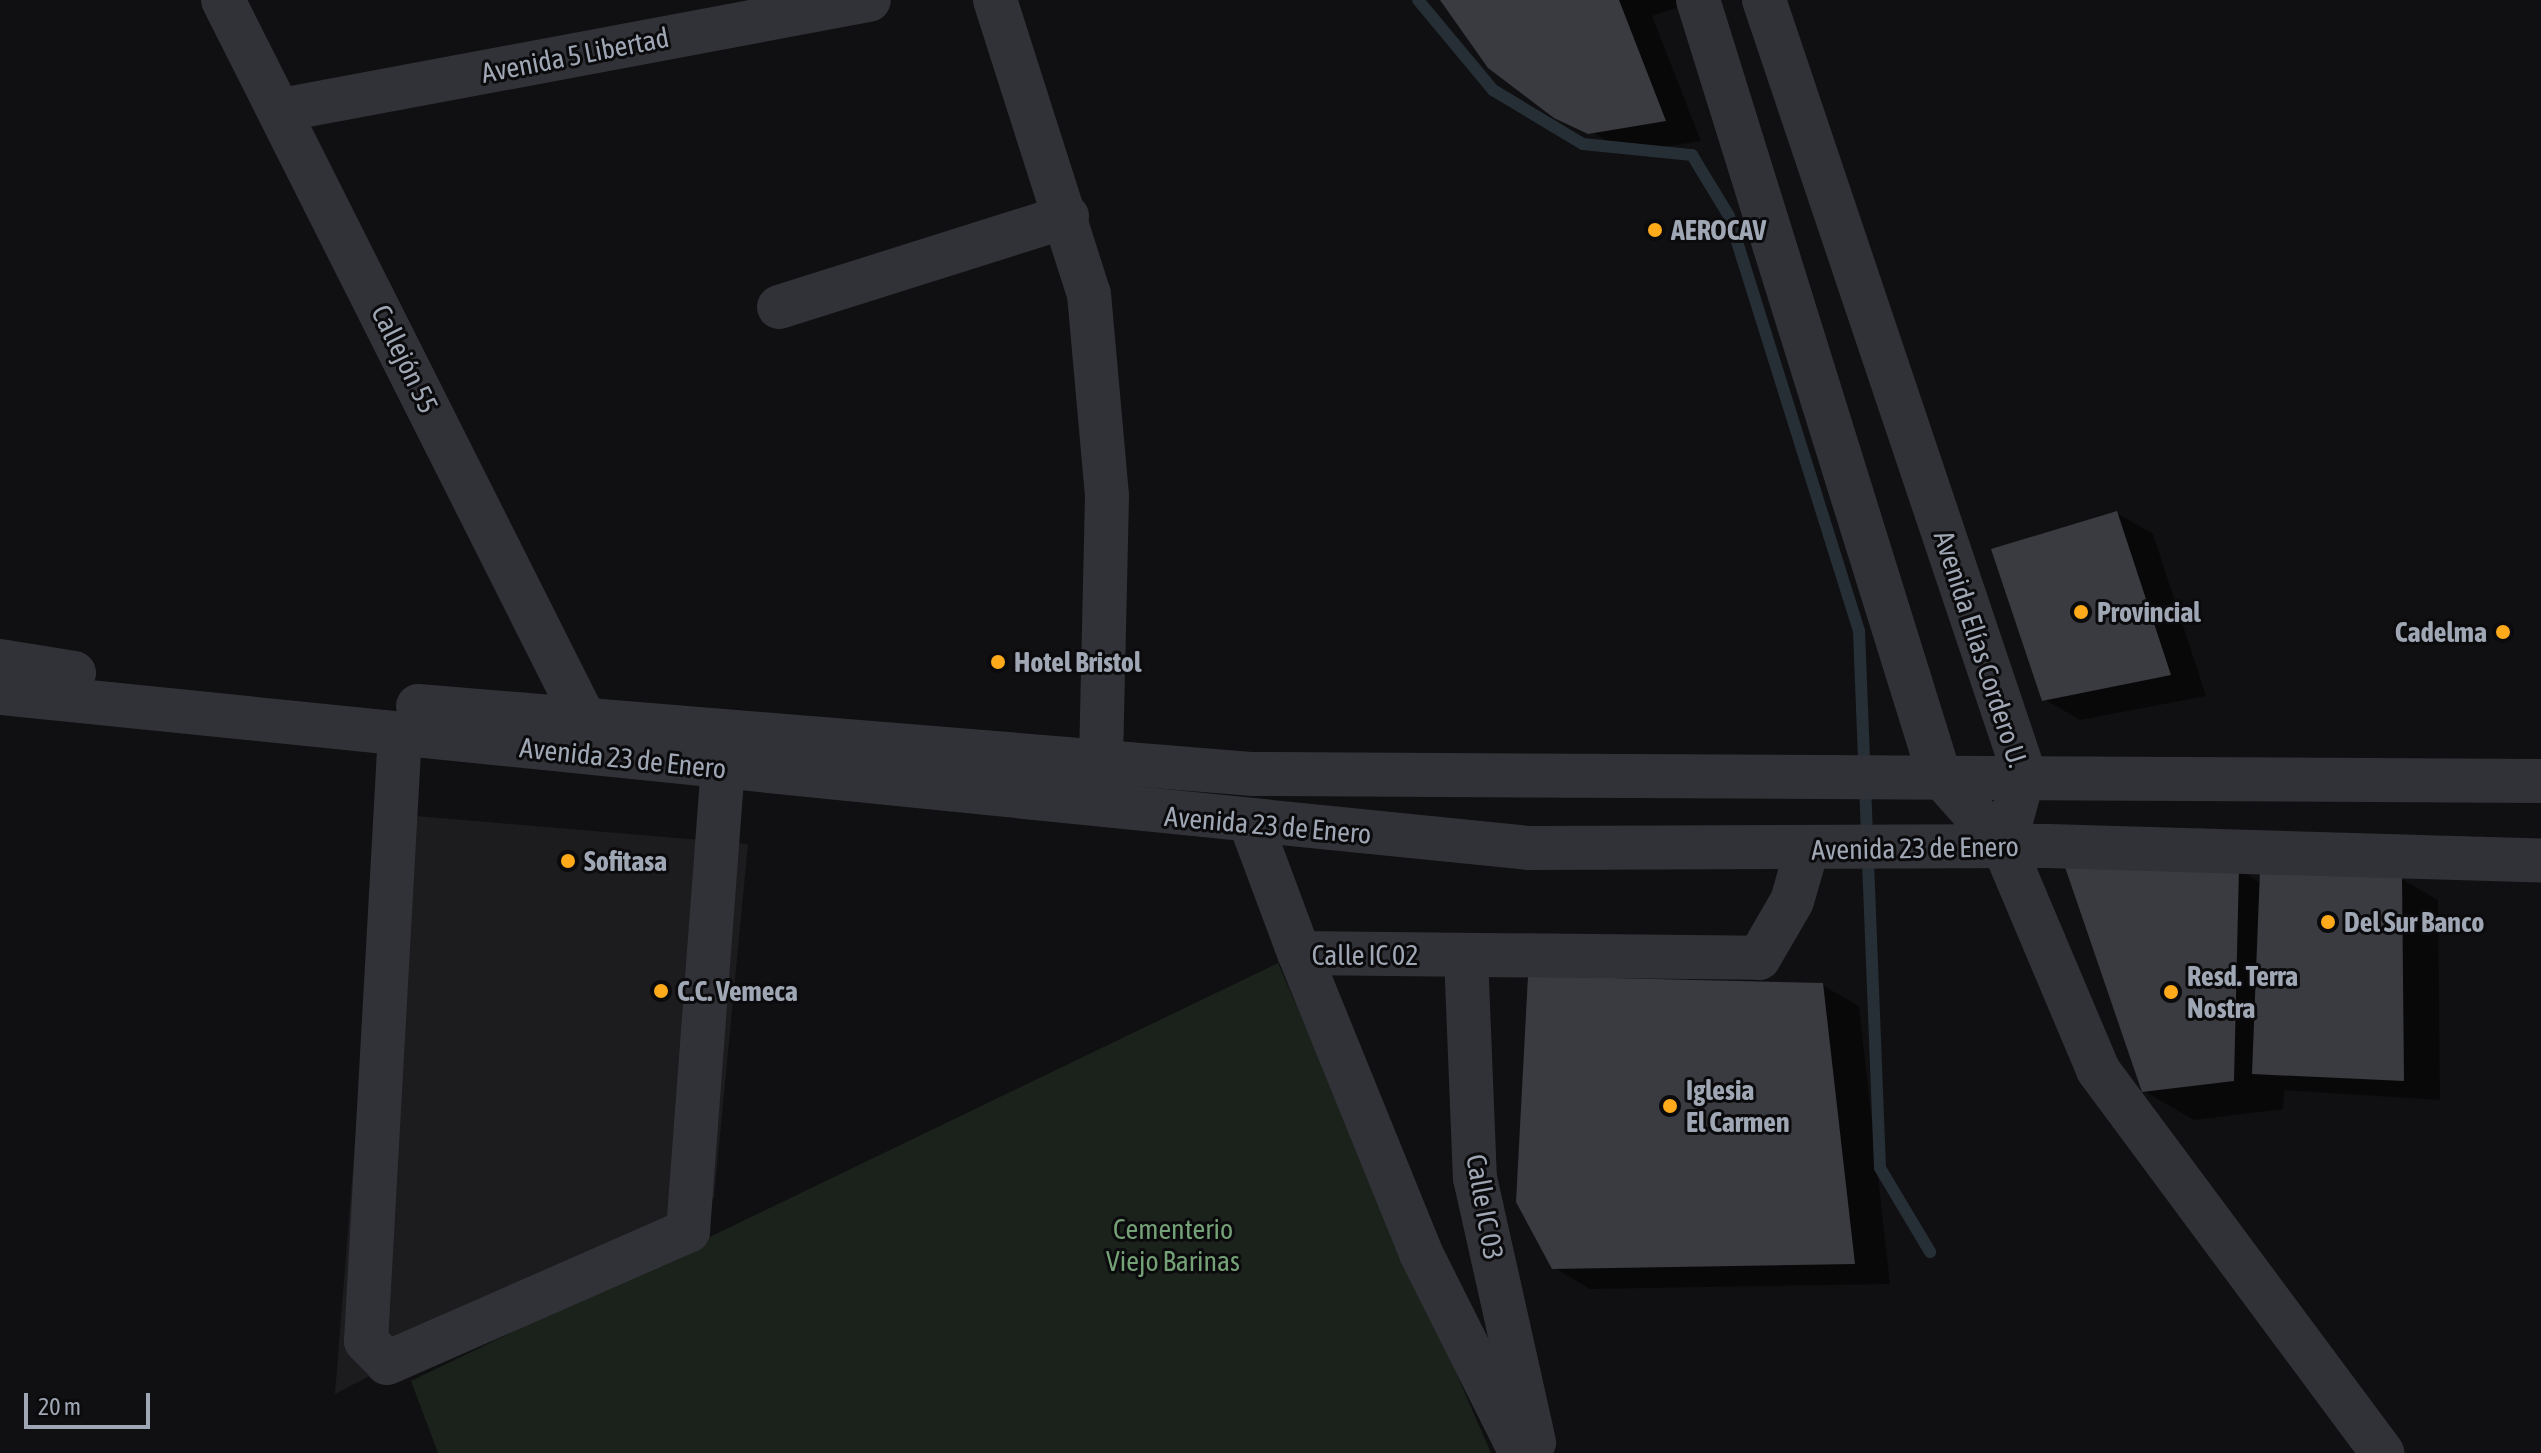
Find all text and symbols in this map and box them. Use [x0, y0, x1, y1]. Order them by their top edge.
street label: Avenida 5 Libertad [478, 20, 672, 90]
place label: AEROCAV [1671, 213, 1766, 247]
marker: AEROCAV [1646, 221, 1664, 239]
street label: Callejón 55 [364, 299, 446, 419]
street label: Avenida Elías Cordero U. [1927, 527, 2035, 771]
place label: Provincial [2097, 595, 2201, 629]
marker: Provincial [2072, 603, 2090, 621]
place label: Cadelma [2395, 615, 2487, 649]
marker: Cadelma [2494, 623, 2512, 641]
place label: Hotel Bristol [1014, 645, 1141, 679]
marker: Hotel Bristol [989, 653, 1007, 671]
street label: Avenida 23 de Enero [518, 730, 728, 786]
street label: Avenida 23 de Enero [1163, 799, 1373, 851]
street label: Avenida 23 de Enero [1811, 829, 2019, 867]
place label: Sofitasa [584, 844, 667, 878]
marker: Sofitasa [559, 852, 577, 870]
place label: Del Sur Banco [2344, 905, 2484, 939]
marker: Del Sur Banco [2319, 913, 2337, 931]
street label: Calle IC 02 [1312, 938, 1418, 972]
place label: Resd. Terra Nostra [2187, 959, 2298, 1025]
place label: C.C. Vemeca [677, 974, 798, 1008]
marker: C.C. Vemeca [652, 982, 670, 1000]
marker: Resd. Terra Nostra [2162, 983, 2180, 1001]
place label: Iglesia El Carmen [1686, 1073, 1790, 1139]
marker: Iglesia El Carmen [1661, 1097, 1679, 1115]
street label: Calle IC 03 [1459, 1152, 1511, 1262]
park label: Cementerio Viejo Barinas [1106, 1212, 1240, 1278]
scale bar [28, 1377, 154, 1427]
text: 20 m [38, 1393, 81, 1420]

